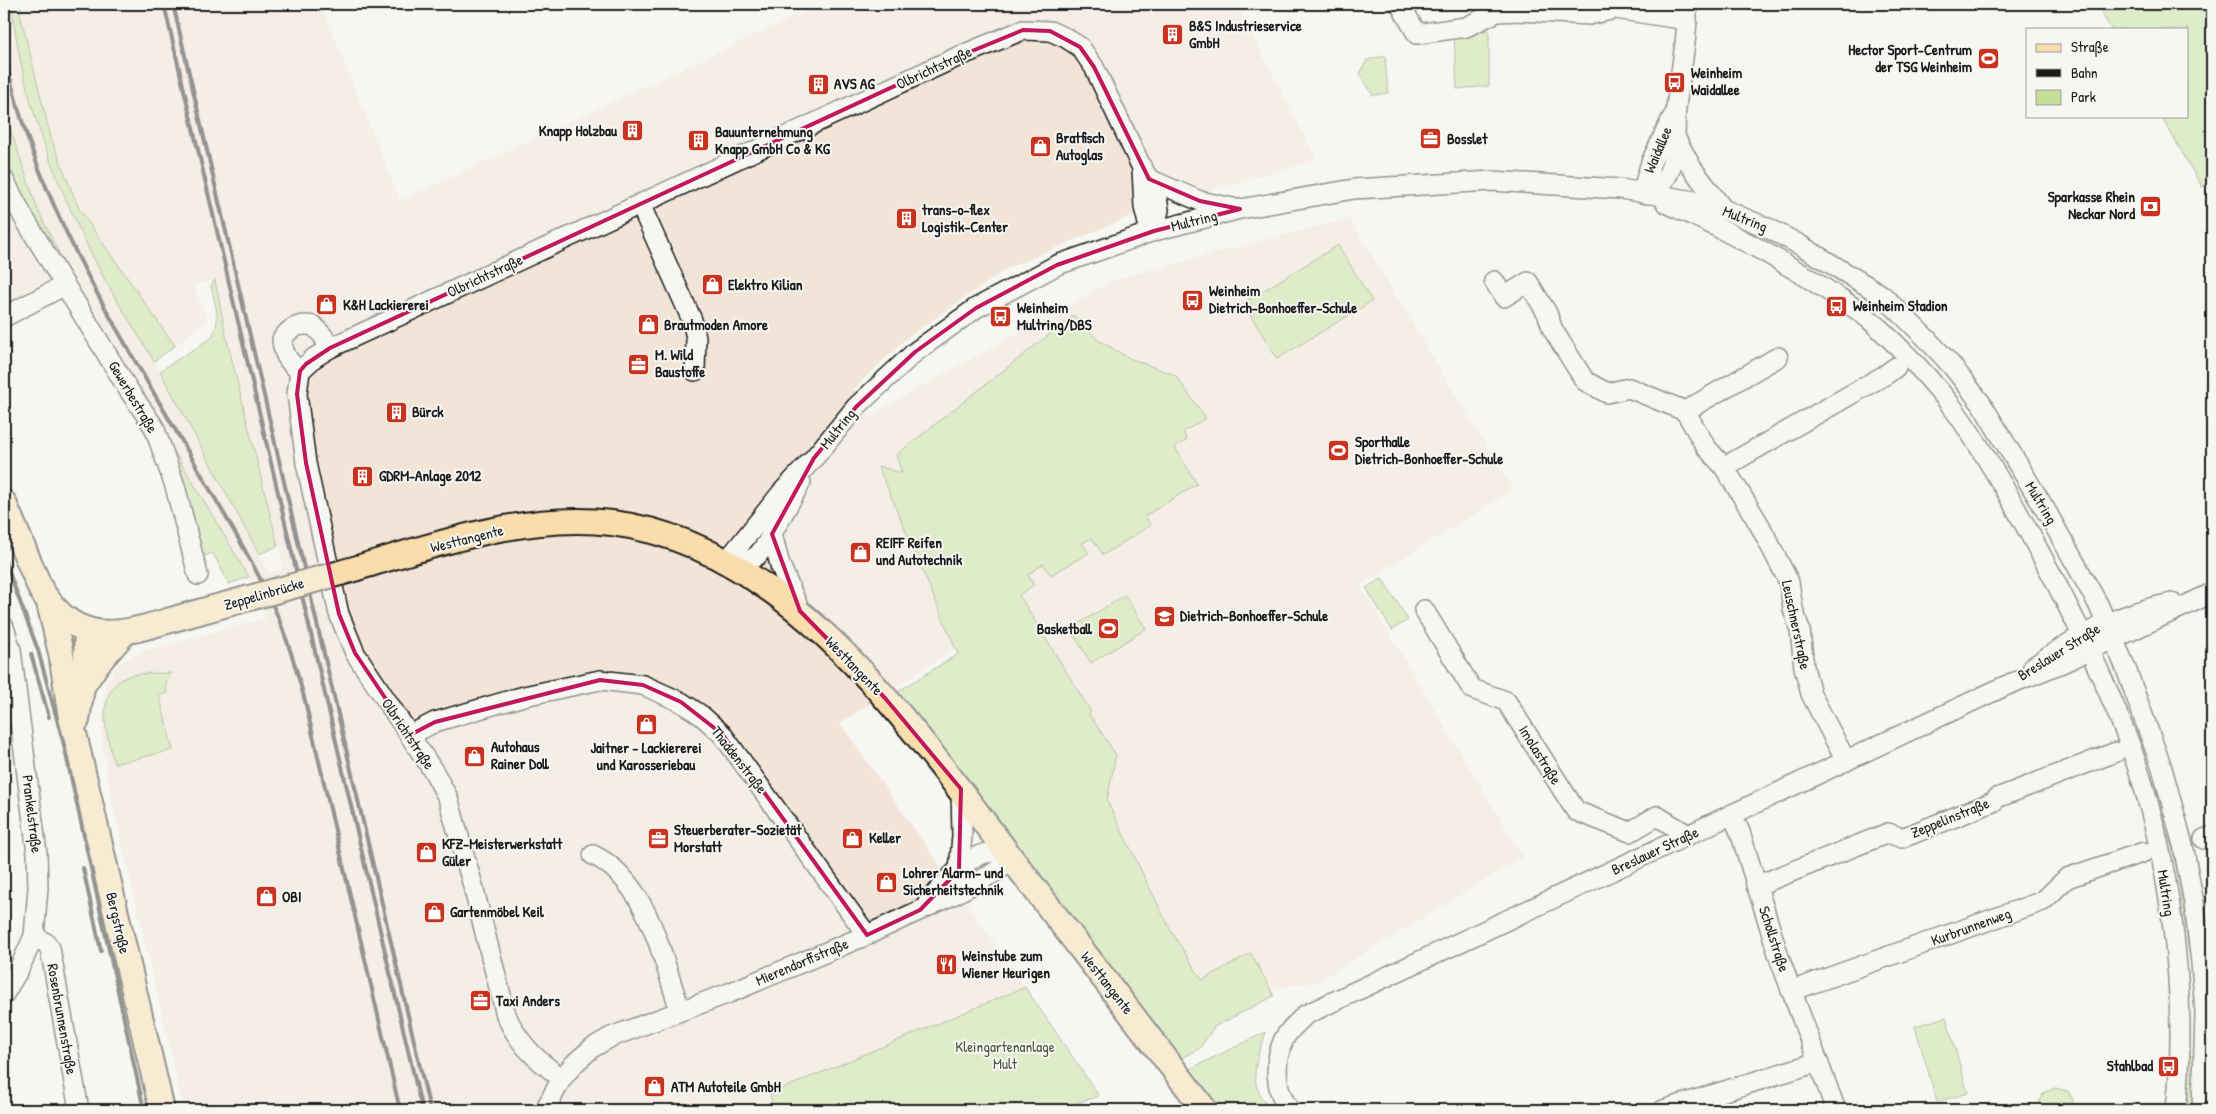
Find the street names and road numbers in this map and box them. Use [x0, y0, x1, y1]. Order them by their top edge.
street label: Olbrichtstraße [892, 41, 975, 94]
street label: Waidallee [1638, 123, 1677, 176]
street label: Multring [1720, 200, 1771, 237]
street label: Multring [1169, 205, 1219, 236]
street label: Olbrichtstraße [443, 249, 526, 302]
street label: Gewerbestraße [104, 357, 163, 437]
street label: Multring [815, 404, 861, 453]
street label: Multring [2020, 477, 2063, 528]
street label: Westtangente [428, 519, 506, 558]
street label: Zeppelinbrücke [221, 572, 306, 615]
street label: Leuschnerstraße [1777, 578, 1816, 671]
street label: Breslauer Straße [2013, 618, 2104, 685]
street label: Westtangente [821, 632, 888, 700]
street label: Olbrichtstraße [377, 694, 440, 773]
street label: Imolastraße [1514, 721, 1567, 788]
street label: Thaddenstraße [706, 722, 772, 798]
street label: Prankelstraße [17, 774, 48, 854]
street label: Zeppelinstraße [1907, 792, 1992, 843]
street label: Breslauer Straße [1608, 821, 1702, 880]
street label: Multring [2152, 868, 2181, 918]
street label: Bergstraße [101, 890, 136, 956]
street label: Kurbrunnenweg [1928, 902, 2014, 951]
street label: Schollstraße [1754, 903, 1795, 974]
street label: Mierendorffstraße [752, 933, 851, 991]
street label: Westtangente [1076, 947, 1139, 1019]
street label: Rosenbrunnenstraße [42, 962, 83, 1076]

